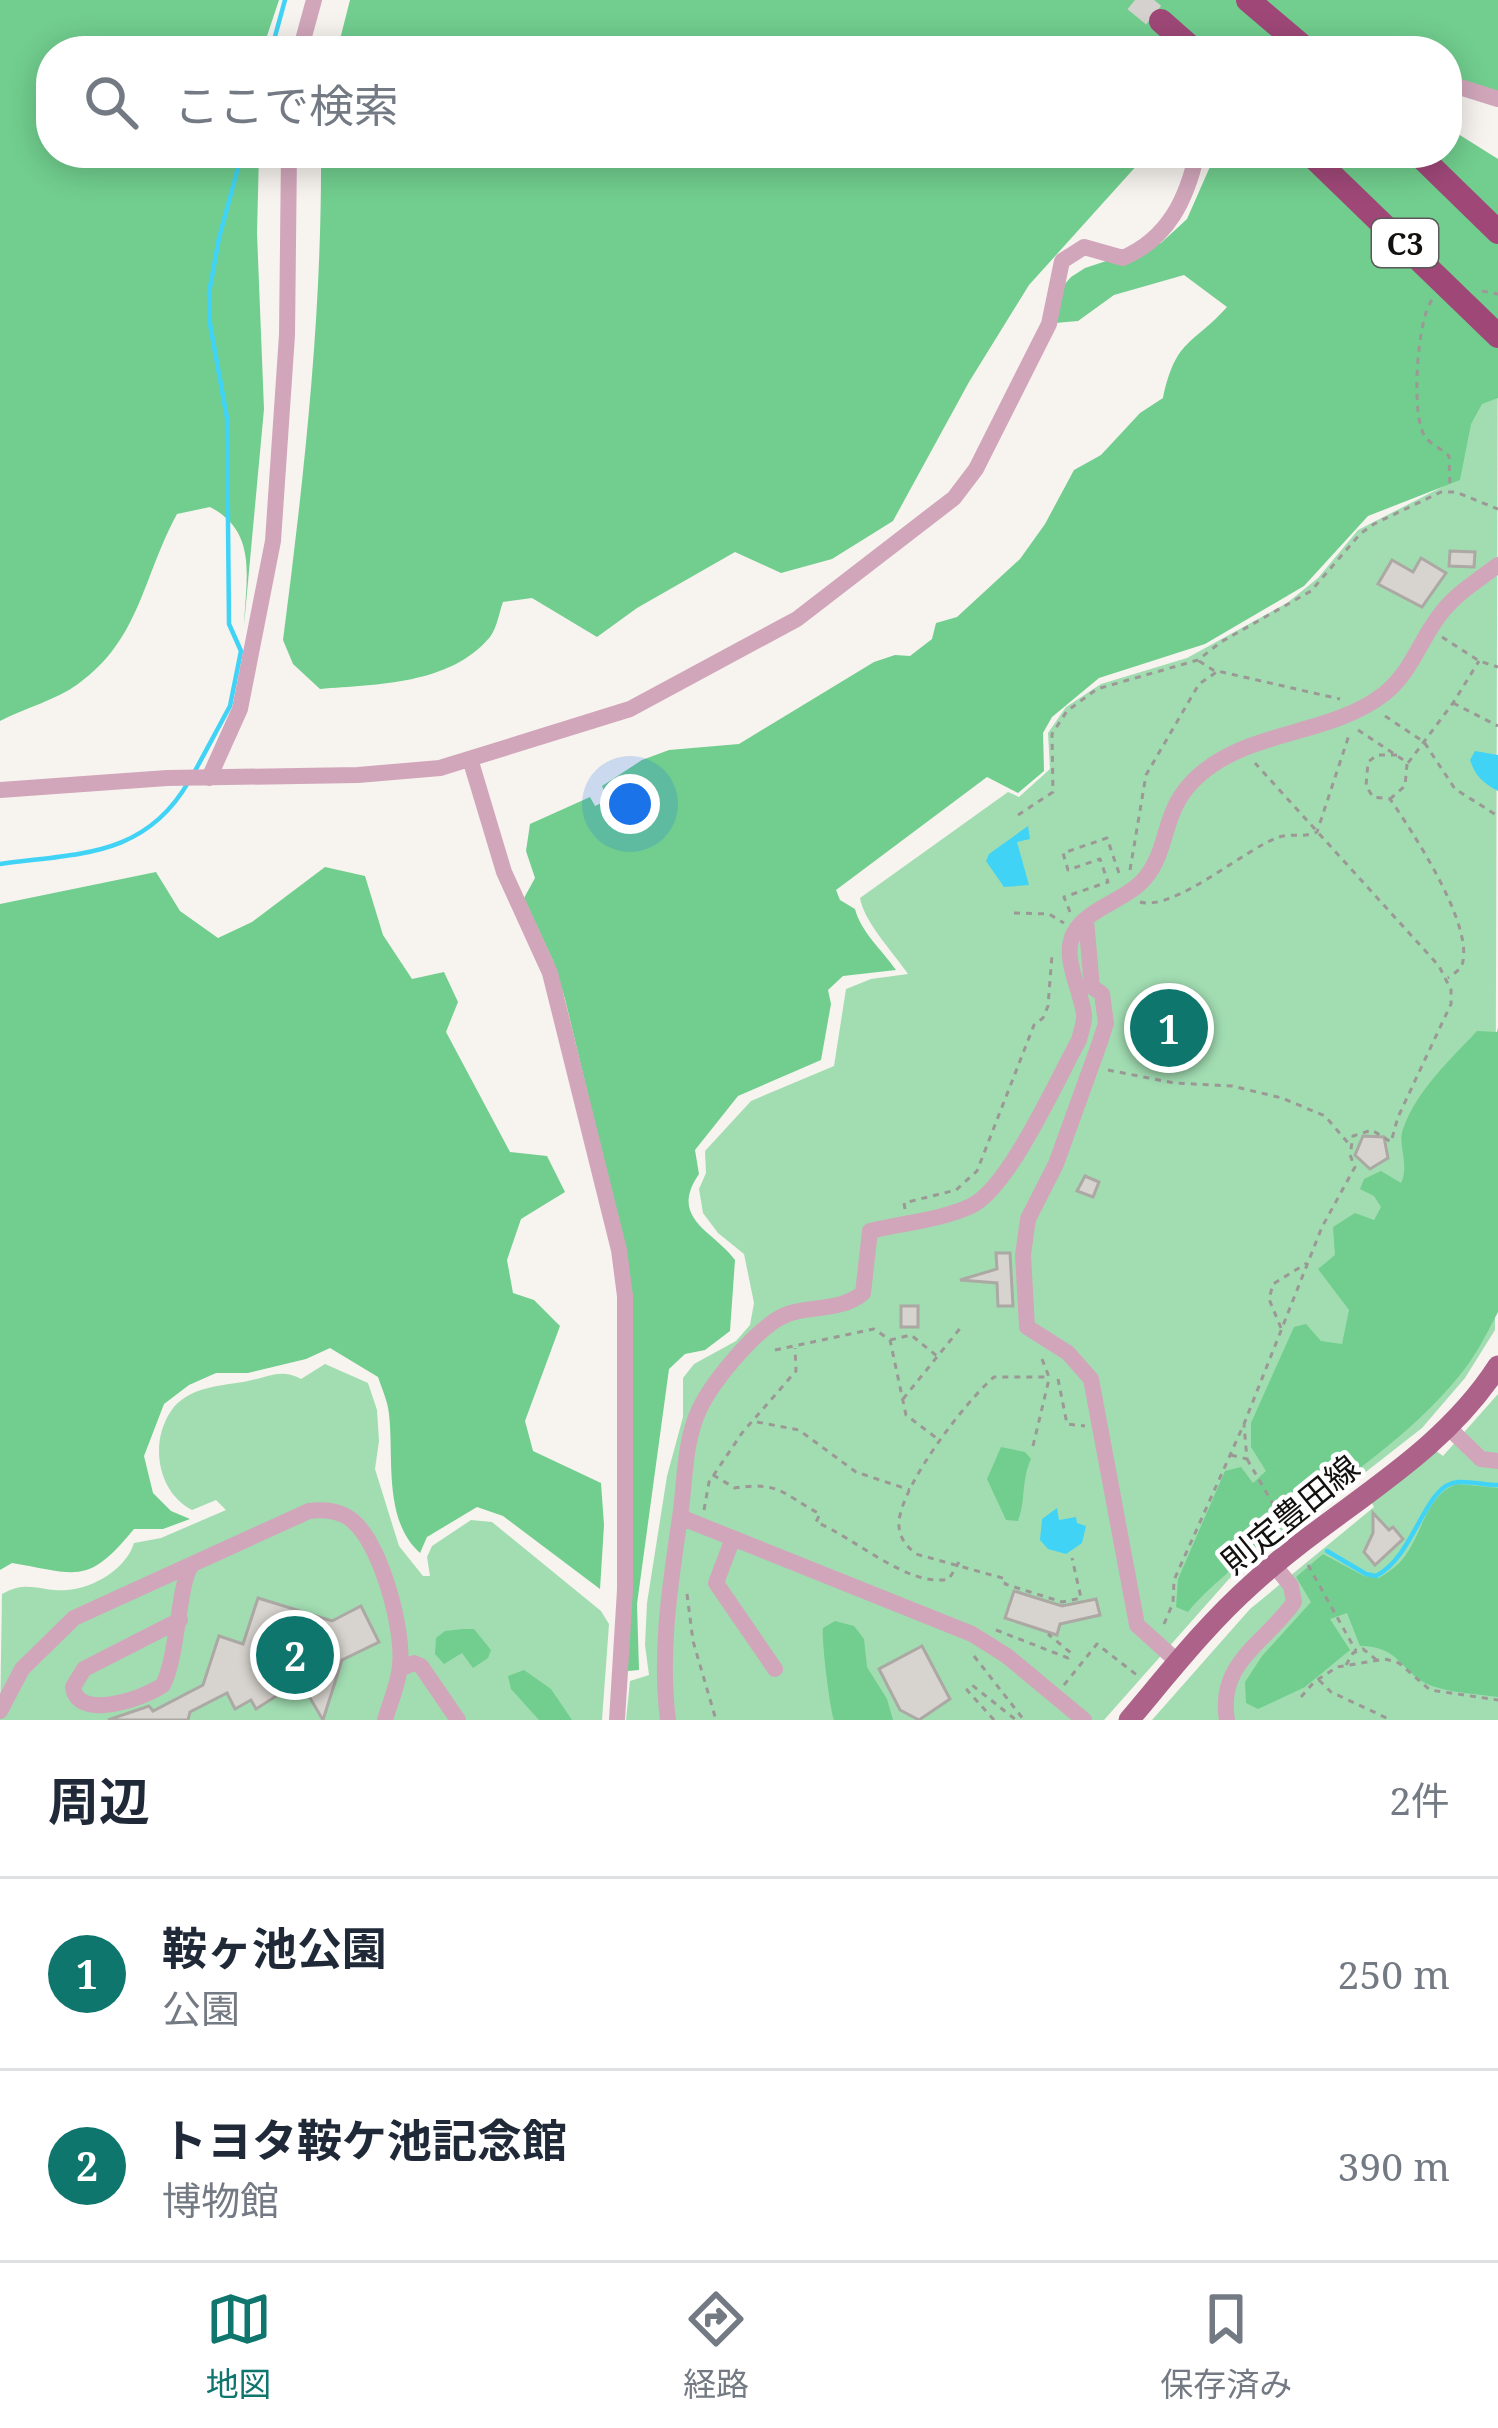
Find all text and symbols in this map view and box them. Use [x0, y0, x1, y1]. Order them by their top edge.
search box [36, 36, 1462, 168]
icon: search [78, 69, 144, 135]
text: ここで検索 [174, 74, 399, 135]
road number: C3 [1372, 219, 1438, 267]
your location [600, 774, 660, 834]
pin: 1 [1130, 983, 1208, 1073]
street label: 則定豊田線 [1212, 1445, 1368, 1583]
pin: 2 [256, 1610, 334, 1700]
text: 周辺 [48, 1765, 150, 1835]
text: 2件 [1389, 1773, 1450, 1826]
text: 鞍ヶ池公園 [162, 1917, 387, 1978]
text: 1 [76, 1947, 98, 2000]
text: 250 m [1338, 1947, 1450, 2000]
text: 公園 [162, 1981, 240, 2034]
text: トヨタ鞍ケ池記念館 [162, 2109, 567, 2170]
text: 2 [76, 2139, 98, 2192]
text: 390 m [1338, 2139, 1450, 2192]
text: 博物館 [162, 2173, 279, 2226]
tab: 地図 [206, 2286, 272, 2406]
tab: 経路 [683, 2286, 749, 2406]
tab: 保存済み [1160, 2286, 1292, 2406]

